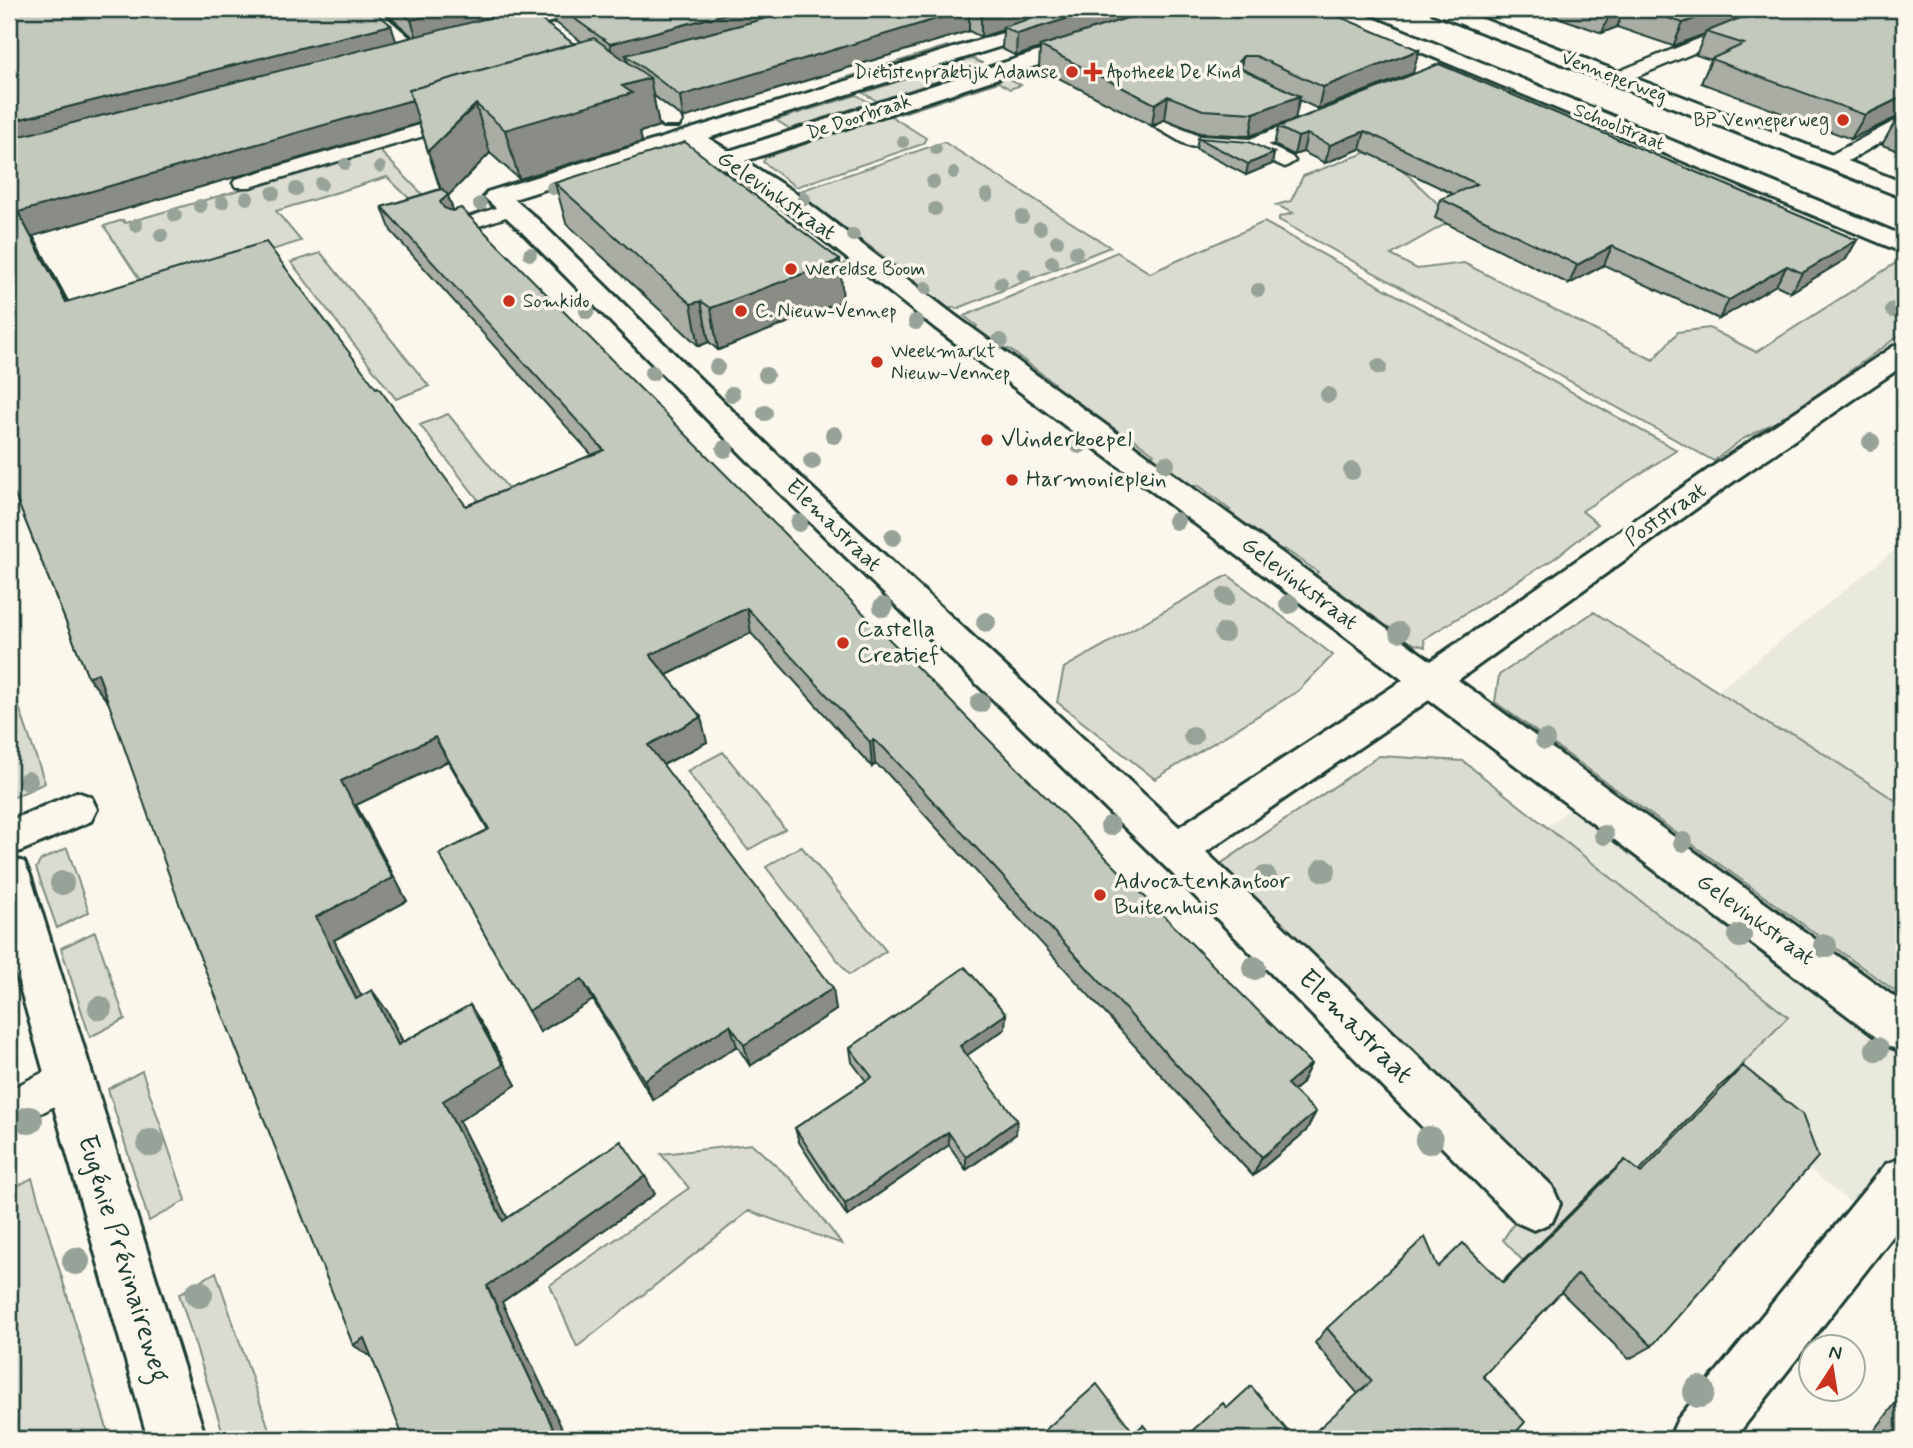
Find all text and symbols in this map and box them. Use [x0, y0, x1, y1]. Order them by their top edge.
street label: Venneperweg [1557, 45, 1670, 110]
place label: Diëtistenpraktijk Adamse [854, 60, 1058, 85]
place label: Apotheek De Kind [1107, 60, 1241, 87]
marker: Diëtistenpraktijk Adamse [1064, 64, 1080, 80]
marker: Apotheek De Kind [1085, 64, 1101, 80]
street label: De Doorbraak [804, 88, 914, 146]
street label: Schoolstraat [1570, 97, 1668, 157]
place label: BP Venneperweg [1693, 108, 1829, 135]
marker: BP Venneperweg [1835, 112, 1851, 128]
street label: Gelevinkstraat [710, 144, 842, 248]
place label: Wereldse Boom [805, 257, 925, 282]
marker: Wereldse Boom [783, 261, 799, 277]
place label: Somkido [523, 289, 590, 314]
marker: Somkido [501, 293, 517, 309]
place label: C. Nieuw-Vennep [755, 299, 897, 324]
marker: C. Nieuw-Vennep [733, 303, 749, 319]
place label: Weekmarkt Nieuw-Vennep [891, 339, 1010, 386]
marker: Weekmarkt Nieuw-Vennep [869, 354, 885, 370]
place label: Vlinderkoepel [1001, 425, 1132, 455]
marker: Vlinderkoepel [979, 432, 995, 448]
place label: Harmonieplein [1026, 465, 1167, 495]
marker: Harmonieplein [1004, 472, 1020, 488]
street label: Elemastraat [779, 473, 887, 579]
street label: Poststraat [1619, 476, 1713, 554]
street label: Gelevinkstraat [1234, 530, 1364, 638]
place label: Castella Creatief [857, 615, 939, 671]
marker: Castella Creatief [835, 635, 851, 651]
place label: Advocatenkantoor Buitenhuis [1114, 867, 1290, 923]
street label: Gelevinkstraat [1690, 867, 1820, 973]
marker: Advocatenkantoor Buitenhuis [1092, 887, 1108, 903]
street label: Elemastraat [1289, 961, 1421, 1093]
street label: Eugénie Prévinaireweg [65, 1131, 178, 1388]
north arrow [1798, 1332, 1868, 1402]
text: N [1826, 1339, 1844, 1366]

